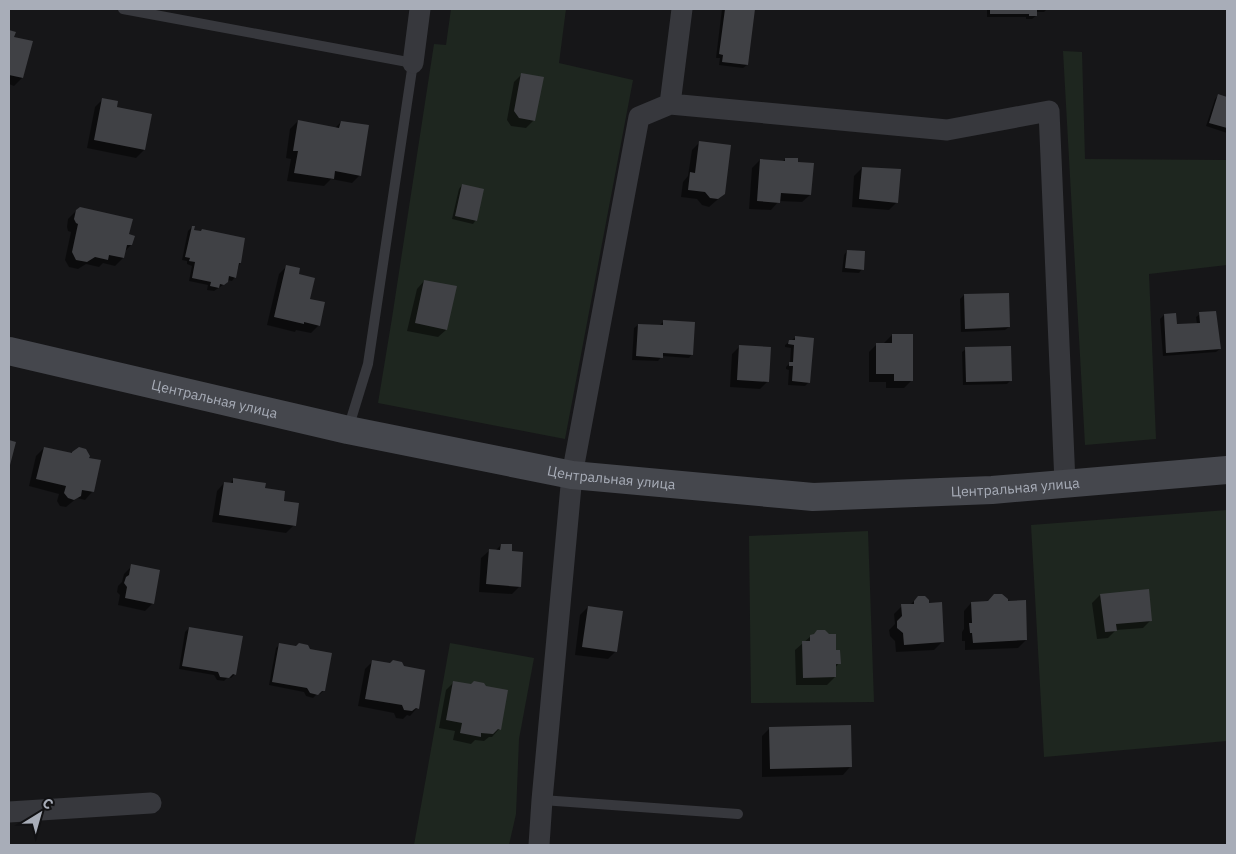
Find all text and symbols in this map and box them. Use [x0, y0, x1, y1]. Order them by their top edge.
street label: Центральная улица [150, 375, 280, 422]
street label: Центральная улица [546, 461, 677, 493]
street label: Центральная улица [950, 474, 1081, 501]
north arrow [15, 789, 65, 839]
text: С [39, 794, 57, 814]

